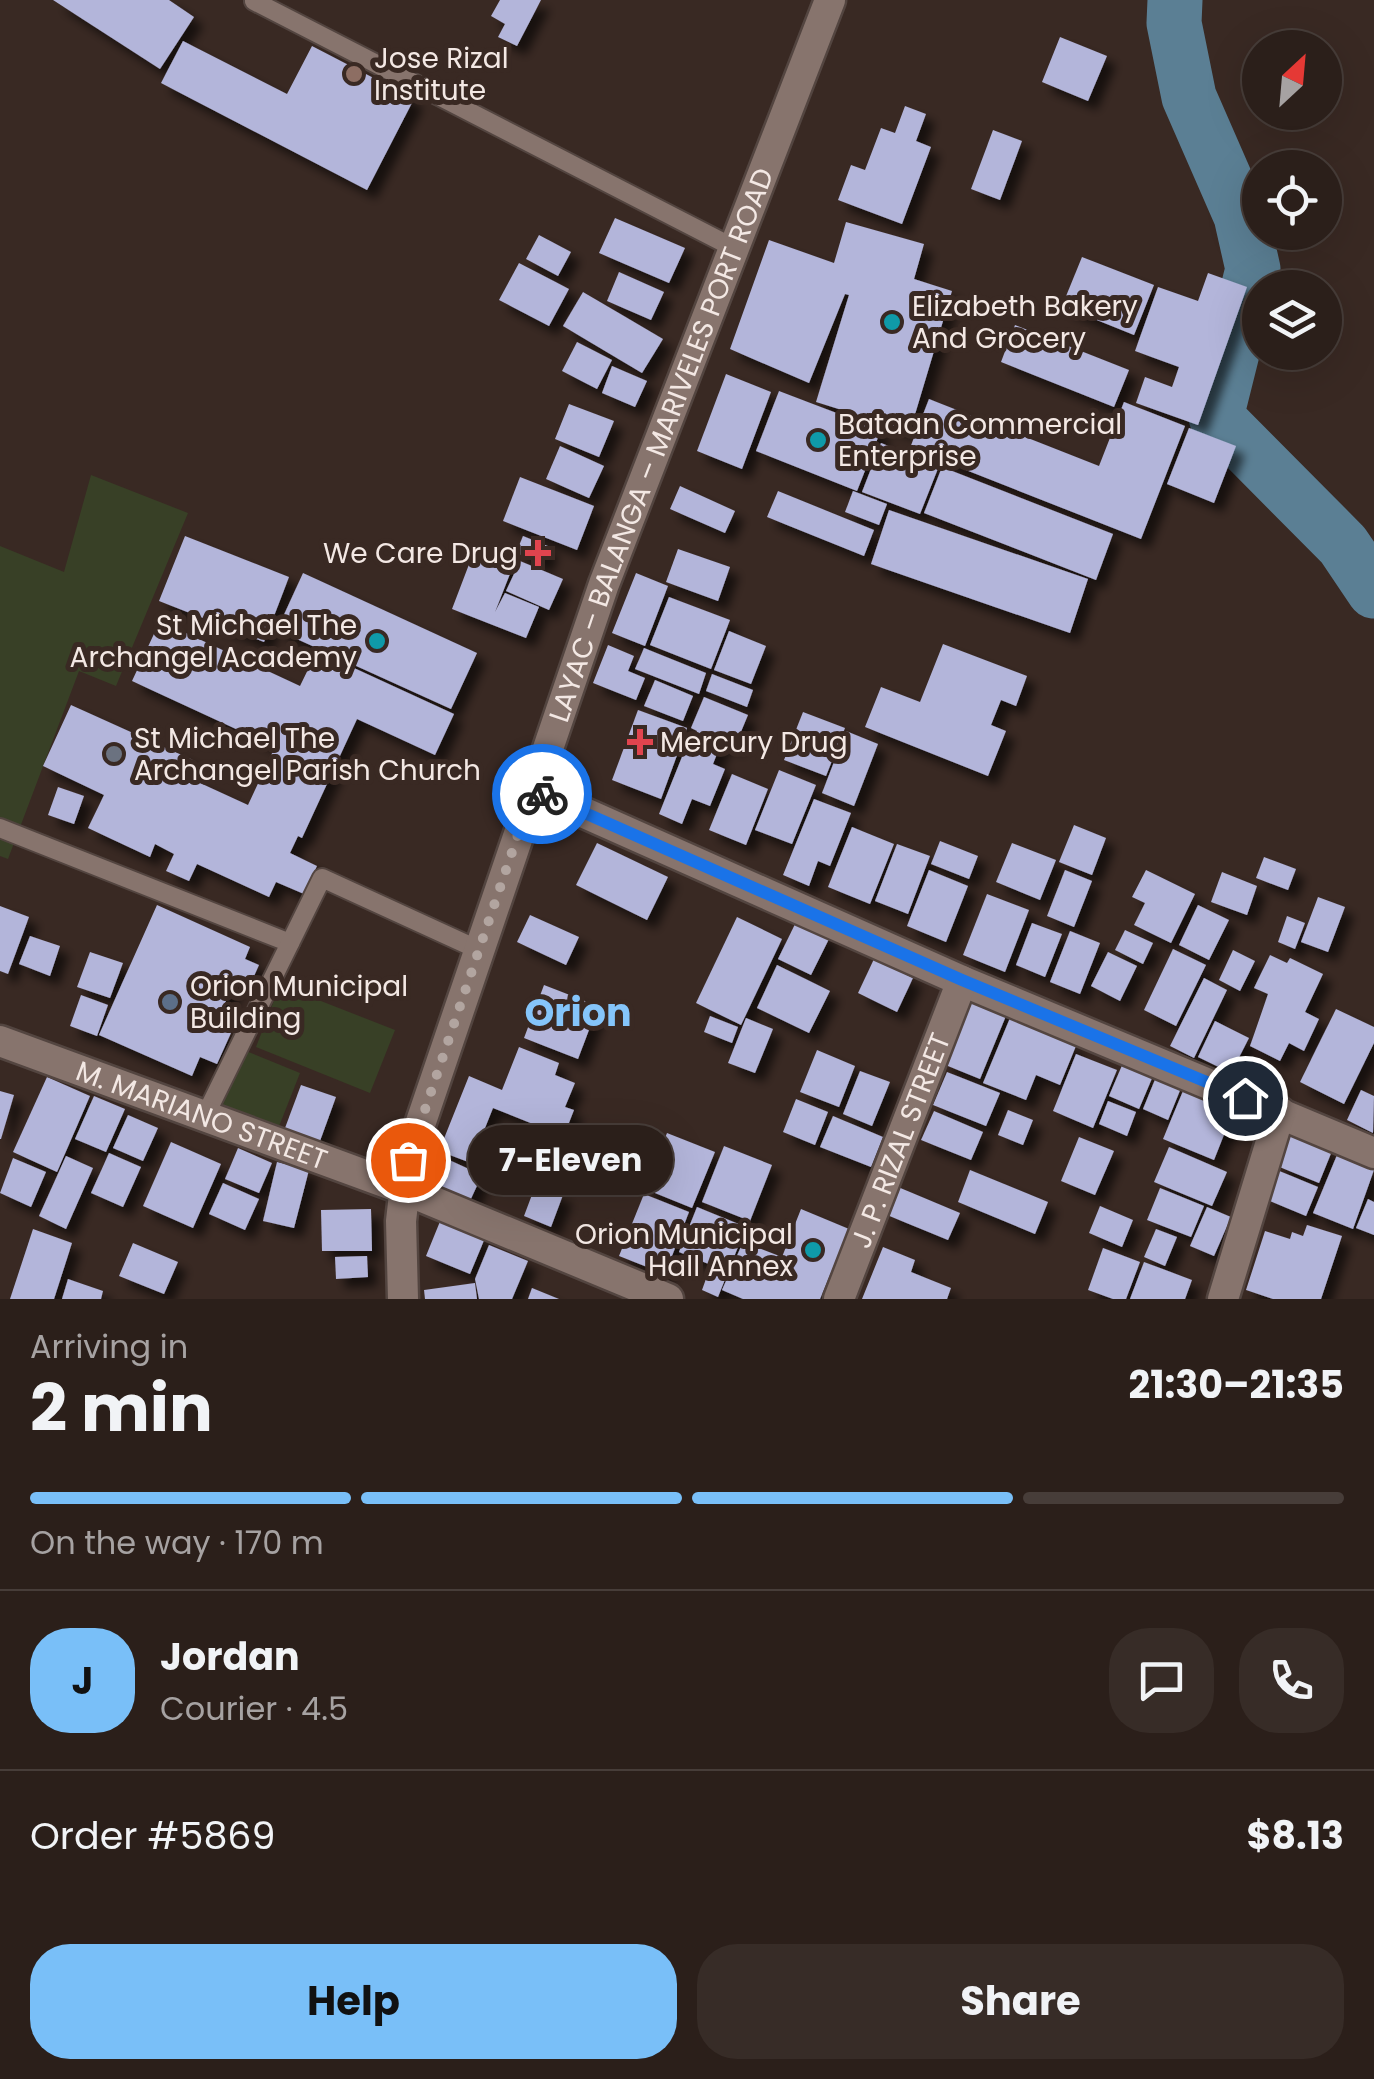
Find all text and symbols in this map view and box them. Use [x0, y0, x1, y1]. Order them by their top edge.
north arrow [1242, 30, 1342, 130]
map controls [1242, 30, 1342, 370]
place label: Jose Rizal Institute [374, 39, 509, 110]
marker: Jose Rizal Institute [343, 63, 365, 85]
button: locate [1242, 150, 1342, 250]
street label: LAYAC – BALANGA – MARIVELES PORT ROAD [539, 162, 783, 727]
button: layers [1242, 270, 1342, 370]
place label: Elizabeth Bakery And Grocery [912, 287, 1138, 358]
marker: Elizabeth Bakery And Grocery [881, 311, 903, 333]
place label: Bataan Commercial Enterprise [838, 405, 1122, 476]
marker: Bataan Commercial Enterprise [807, 429, 829, 451]
place label: We Care Drug [323, 534, 518, 573]
marker: We Care Drug [527, 542, 549, 564]
place label: St Michael The Archangel Academy [70, 606, 357, 677]
marker: St Michael The Archangel Academy [366, 630, 388, 652]
place label: St Michael The Archangel Parish Church [134, 719, 481, 790]
place label: Mercury Drug [660, 723, 848, 762]
marker: Mercury Drug [629, 731, 651, 753]
marker: St Michael The Archangel Parish Church [103, 743, 125, 765]
courier [492, 744, 592, 844]
icon: bike [515, 767, 570, 822]
place label: Orion Municipal Building [190, 967, 408, 1038]
district label: Orion [524, 986, 632, 1039]
marker: Orion Municipal Building [159, 991, 181, 1013]
street label: J. P. RIZAL STREET [842, 1027, 960, 1254]
street label: M. MARIANO STREET [71, 1052, 333, 1180]
pin [1203, 1056, 1288, 1141]
icon: home [1218, 1071, 1273, 1126]
pin [366, 1118, 451, 1203]
callout: 7-Eleven [468, 1125, 673, 1195]
icon: bag [381, 1133, 436, 1188]
text: 7-Eleven [499, 1137, 642, 1182]
place label: Orion Municipal Hall Annex [575, 1215, 794, 1286]
marker: Orion Municipal Hall Annex [802, 1239, 824, 1261]
text: Arriving in [30, 1324, 188, 1369]
text: 21:30–21:35 [1129, 1358, 1344, 1411]
text: 2 min [30, 1363, 213, 1454]
text: On the way · 170 m [30, 1520, 324, 1565]
button: chat [1109, 1628, 1214, 1733]
button: phone [1239, 1628, 1344, 1733]
text: Jordan [160, 1630, 300, 1683]
text: J [72, 1654, 93, 1707]
text: Courier · 4.5 [160, 1686, 348, 1731]
text: Order #5869 [30, 1809, 275, 1862]
text: $8.13 [1246, 1809, 1344, 1862]
button: Help [30, 1944, 677, 2059]
button: Share [697, 1944, 1344, 2059]

